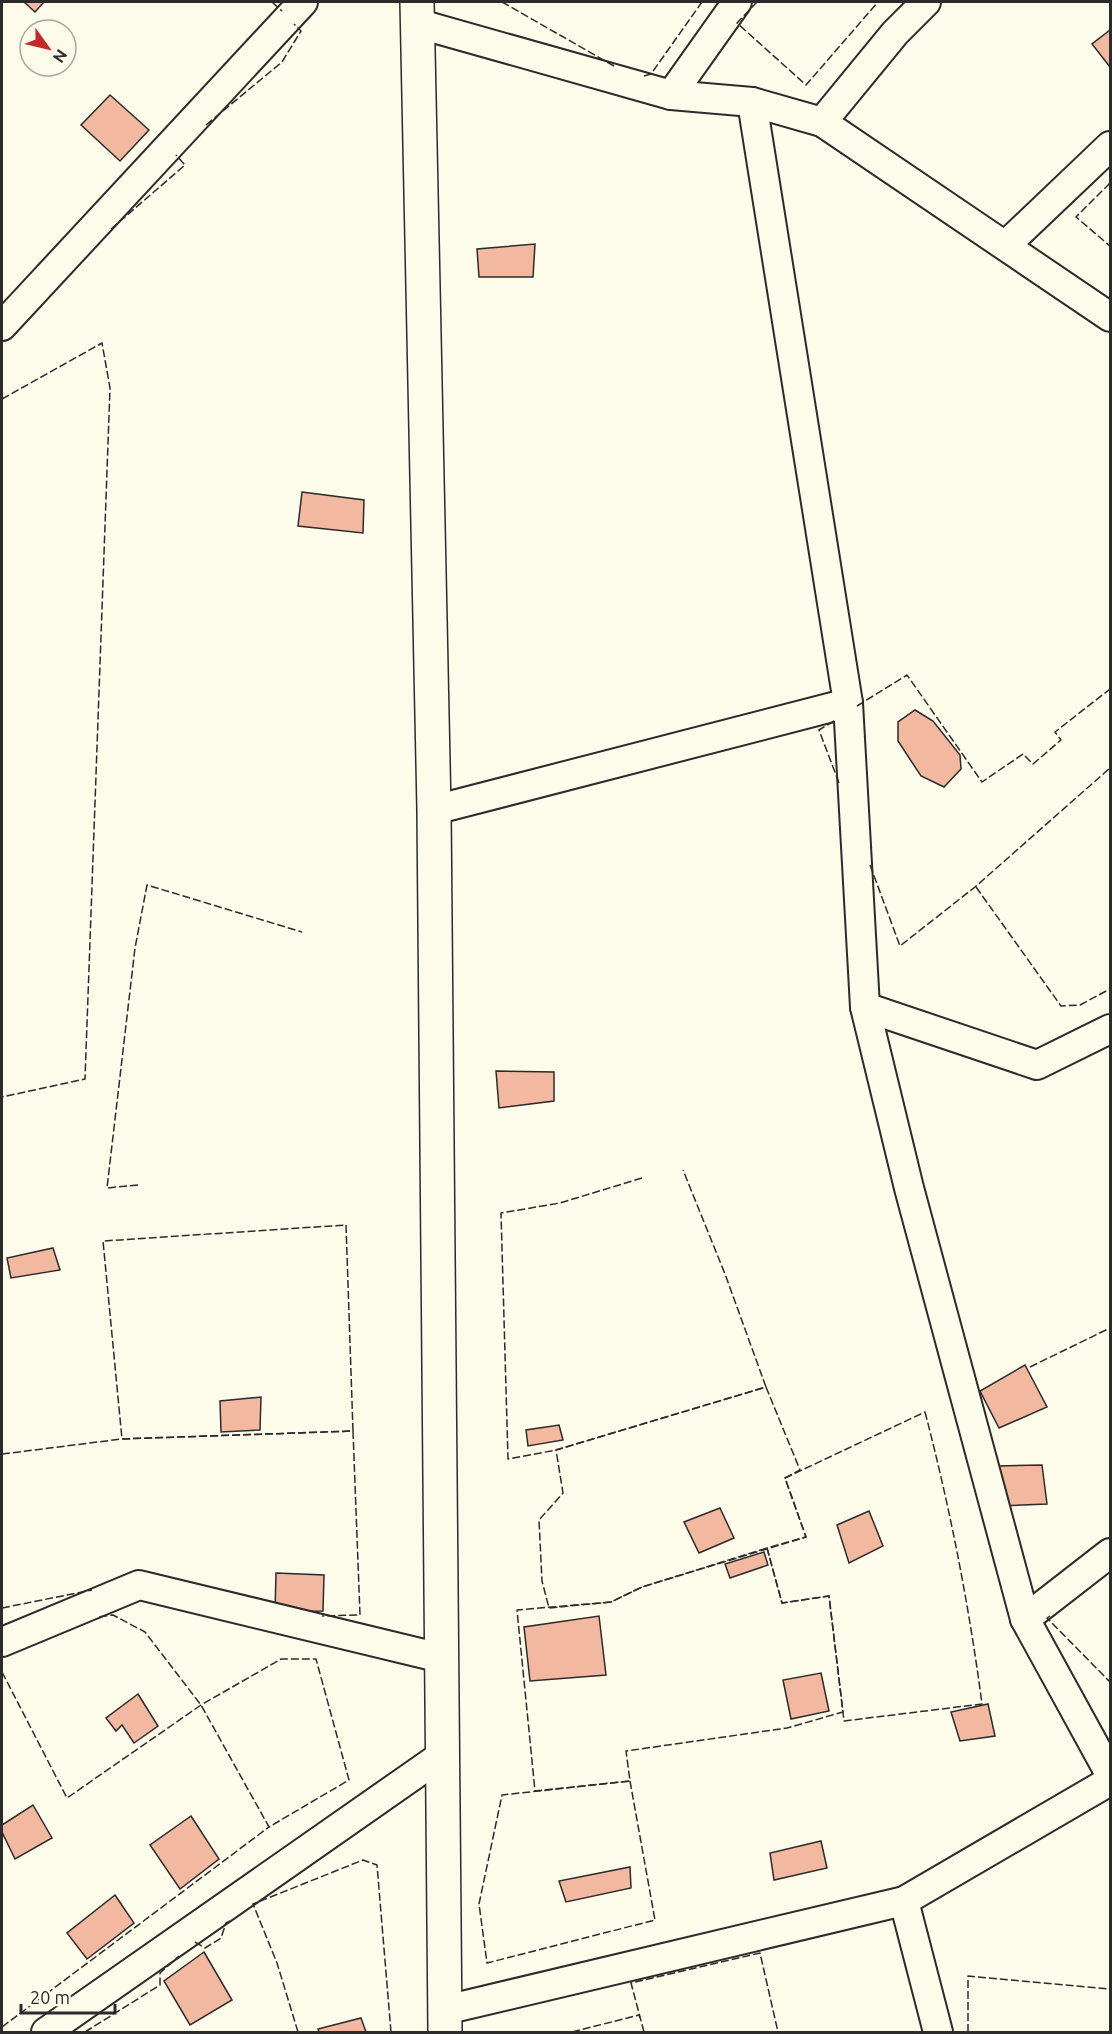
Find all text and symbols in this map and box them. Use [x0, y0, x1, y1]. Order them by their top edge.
north arrow [18, 18, 78, 78]
text: N [50, 46, 71, 66]
scale bar [21, 1977, 116, 2015]
text: 20 m [30, 1987, 70, 2007]

